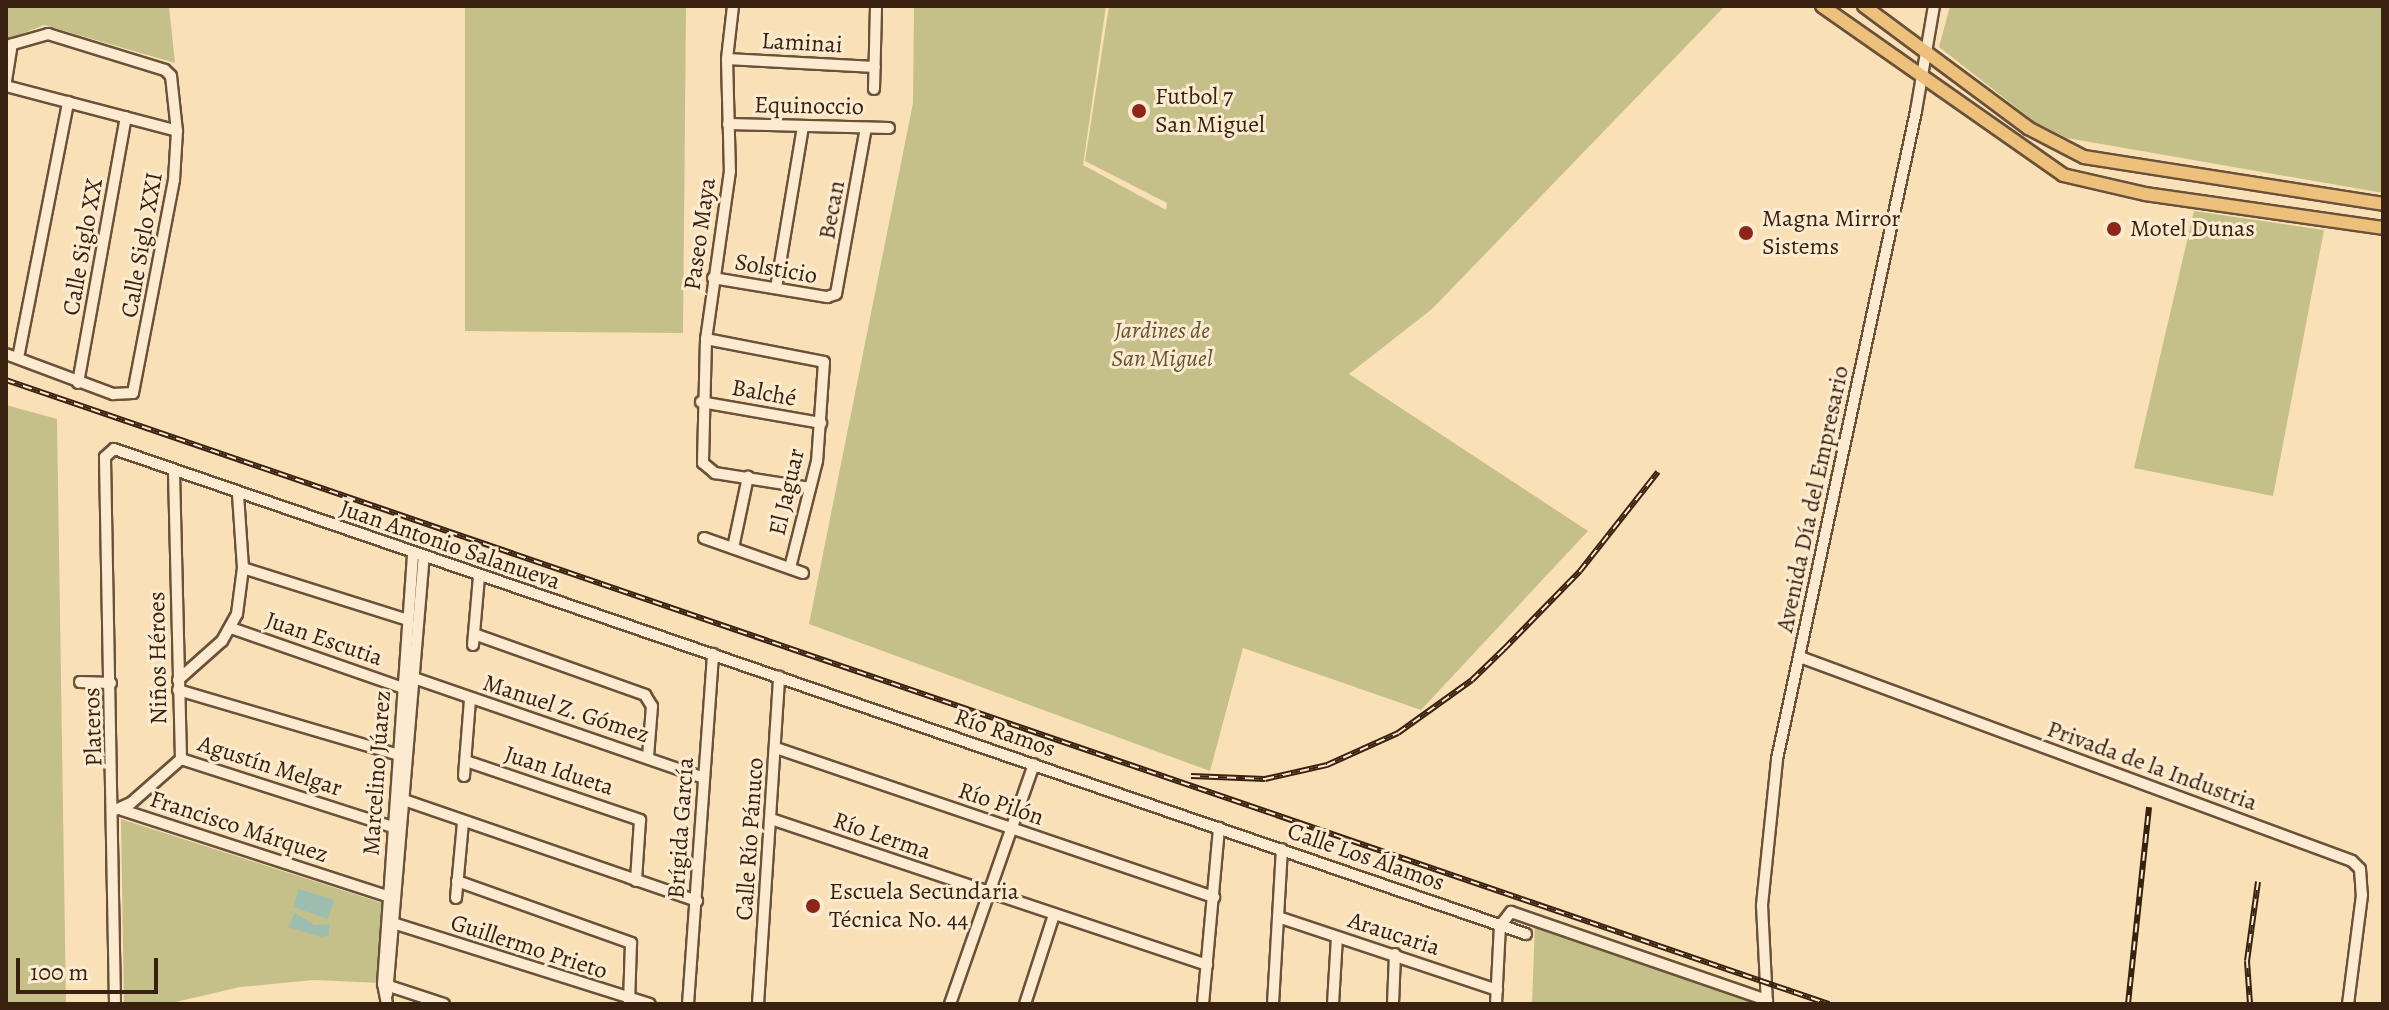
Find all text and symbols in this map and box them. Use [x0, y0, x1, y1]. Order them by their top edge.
street label: Laminai [761, 26, 843, 60]
place label: Futbol 7 San Miguel [1155, 83, 1265, 139]
street label: Equinoccio [754, 91, 864, 121]
marker: Futbol 7 San Miguel [1130, 102, 1148, 120]
street label: Calle Siglo XXI [115, 170, 169, 320]
street label: Calle Siglo XX [57, 176, 109, 318]
street label: Paseo Maya [678, 176, 722, 292]
street label: Becan [813, 178, 851, 242]
place label: Magna Mirror Sistems [1762, 205, 1901, 261]
place label: Motel Dunas [2130, 215, 2255, 243]
marker: Motel Dunas [2105, 220, 2123, 238]
marker: Magna Mirror Sistems [1737, 224, 1755, 242]
street label: Solsticio [732, 248, 820, 290]
park label: Jardines de San Miguel [1111, 317, 1213, 373]
street label: Avenida Día del Empresario [1771, 363, 1855, 635]
street label: Balché [729, 373, 799, 413]
street label: El Jaguar [763, 446, 811, 538]
street label: Juan Antonio Salanueva [336, 494, 564, 596]
street label: Niños Héroes [142, 591, 174, 725]
street label: Juan Escutia [262, 606, 386, 672]
street label: Manuel Z. Gómez [479, 668, 653, 750]
street label: Plateros [77, 687, 109, 767]
street label: Marcelino Júarez [357, 690, 397, 856]
street label: Río Ramos [951, 702, 1059, 764]
street label: Privada de la Industria [2043, 715, 2261, 817]
street label: Agustín Melgar [194, 729, 346, 803]
street label: Juan Idueta [501, 740, 617, 802]
street label: Brígida García [662, 756, 700, 900]
street label: Calle Río Pánuco [730, 757, 770, 921]
street label: Río Pilón [954, 776, 1048, 832]
street label: Francisco Márquez [146, 785, 332, 869]
street label: Río Lerma [829, 806, 935, 866]
street label: Calle Los Álamos [1284, 817, 1448, 897]
place label: Escuela Secundaria Técnica No. 44 [829, 878, 1019, 934]
marker: Escuela Secundaria Técnica No. 44 [804, 897, 822, 915]
street label: Araucaria [1344, 906, 1444, 962]
street label: Guillermo Prieto [447, 908, 611, 986]
scale bar [20, 942, 162, 992]
text: 100 m [30, 956, 89, 988]

